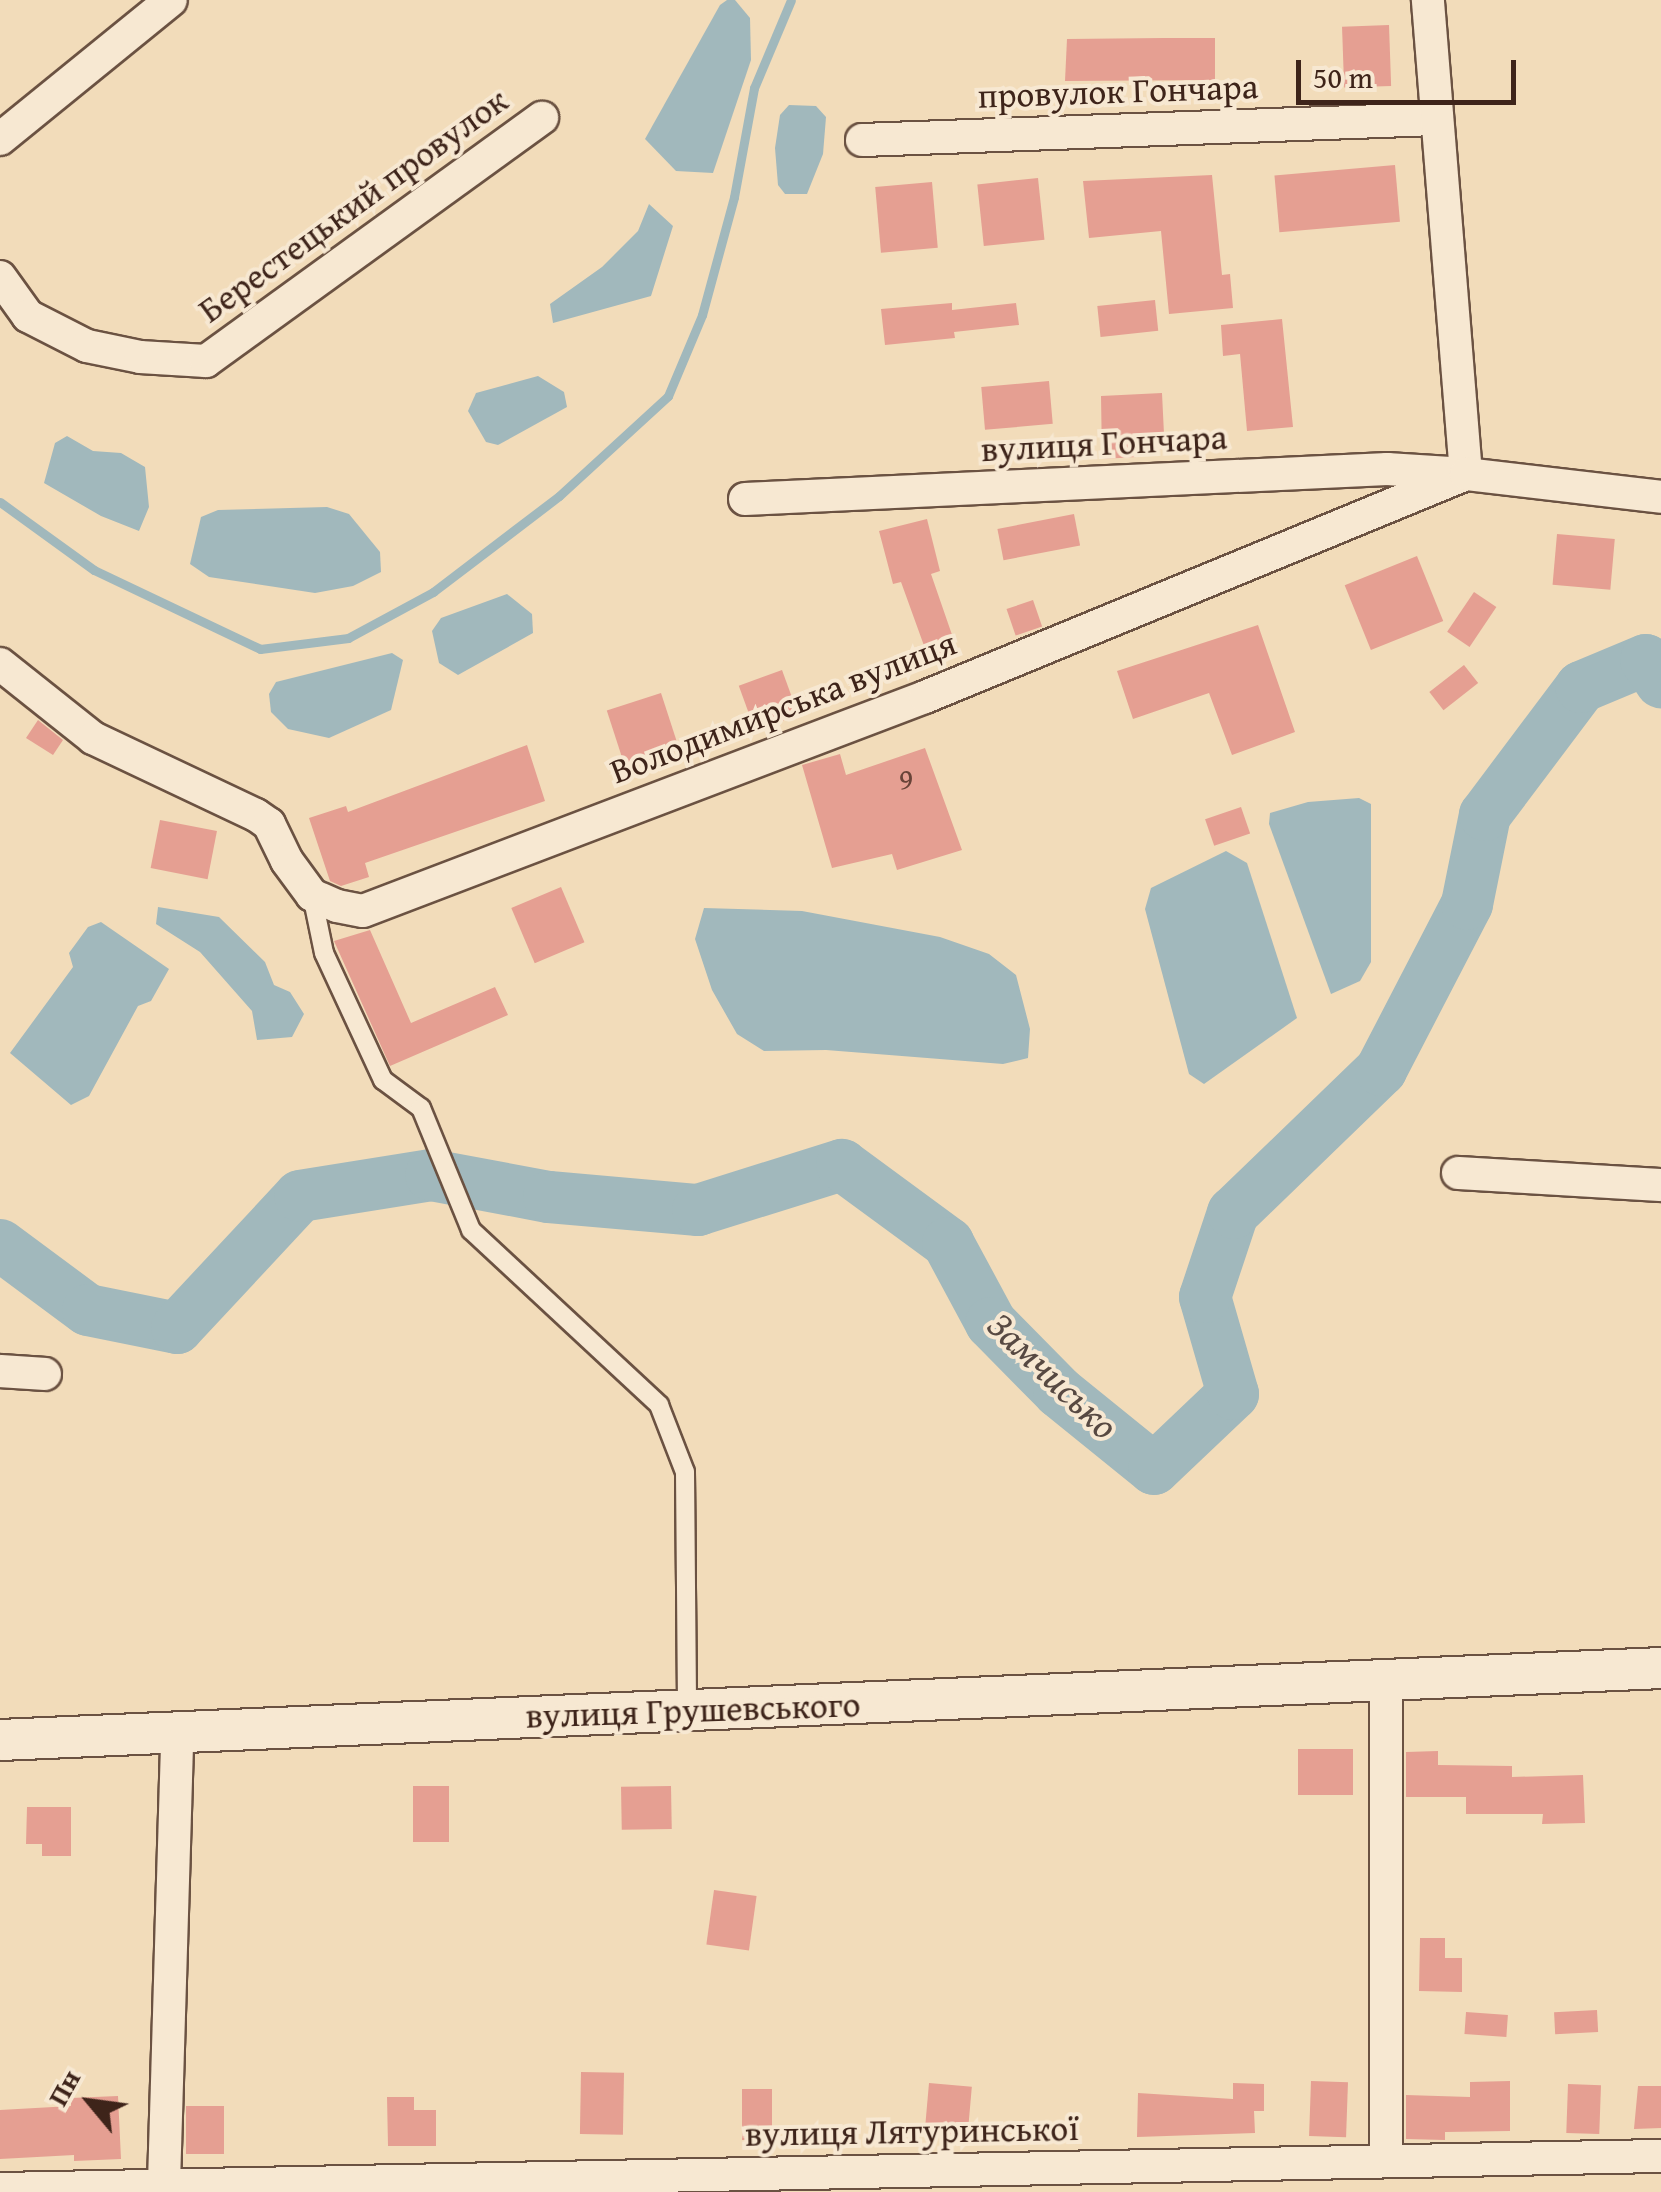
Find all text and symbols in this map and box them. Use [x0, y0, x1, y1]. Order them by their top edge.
scale bar [1301, 40, 1521, 102]
text: 50 m [1313, 55, 1373, 99]
street label: провулок Гончара [977, 65, 1259, 117]
street label: Берестецький провулок [190, 79, 516, 331]
street label: вулиця Гончара [980, 416, 1228, 470]
street label: Володимирська вулиця [604, 622, 962, 792]
house number: 9 [899, 760, 913, 796]
water label: Замчисько [978, 1302, 1128, 1448]
street label: вулиця Грушевського [525, 1683, 861, 1737]
north arrow [40, 2052, 140, 2152]
text: Пн [37, 2062, 90, 2113]
street label: вулиця Лятуринської [745, 2107, 1079, 2155]

